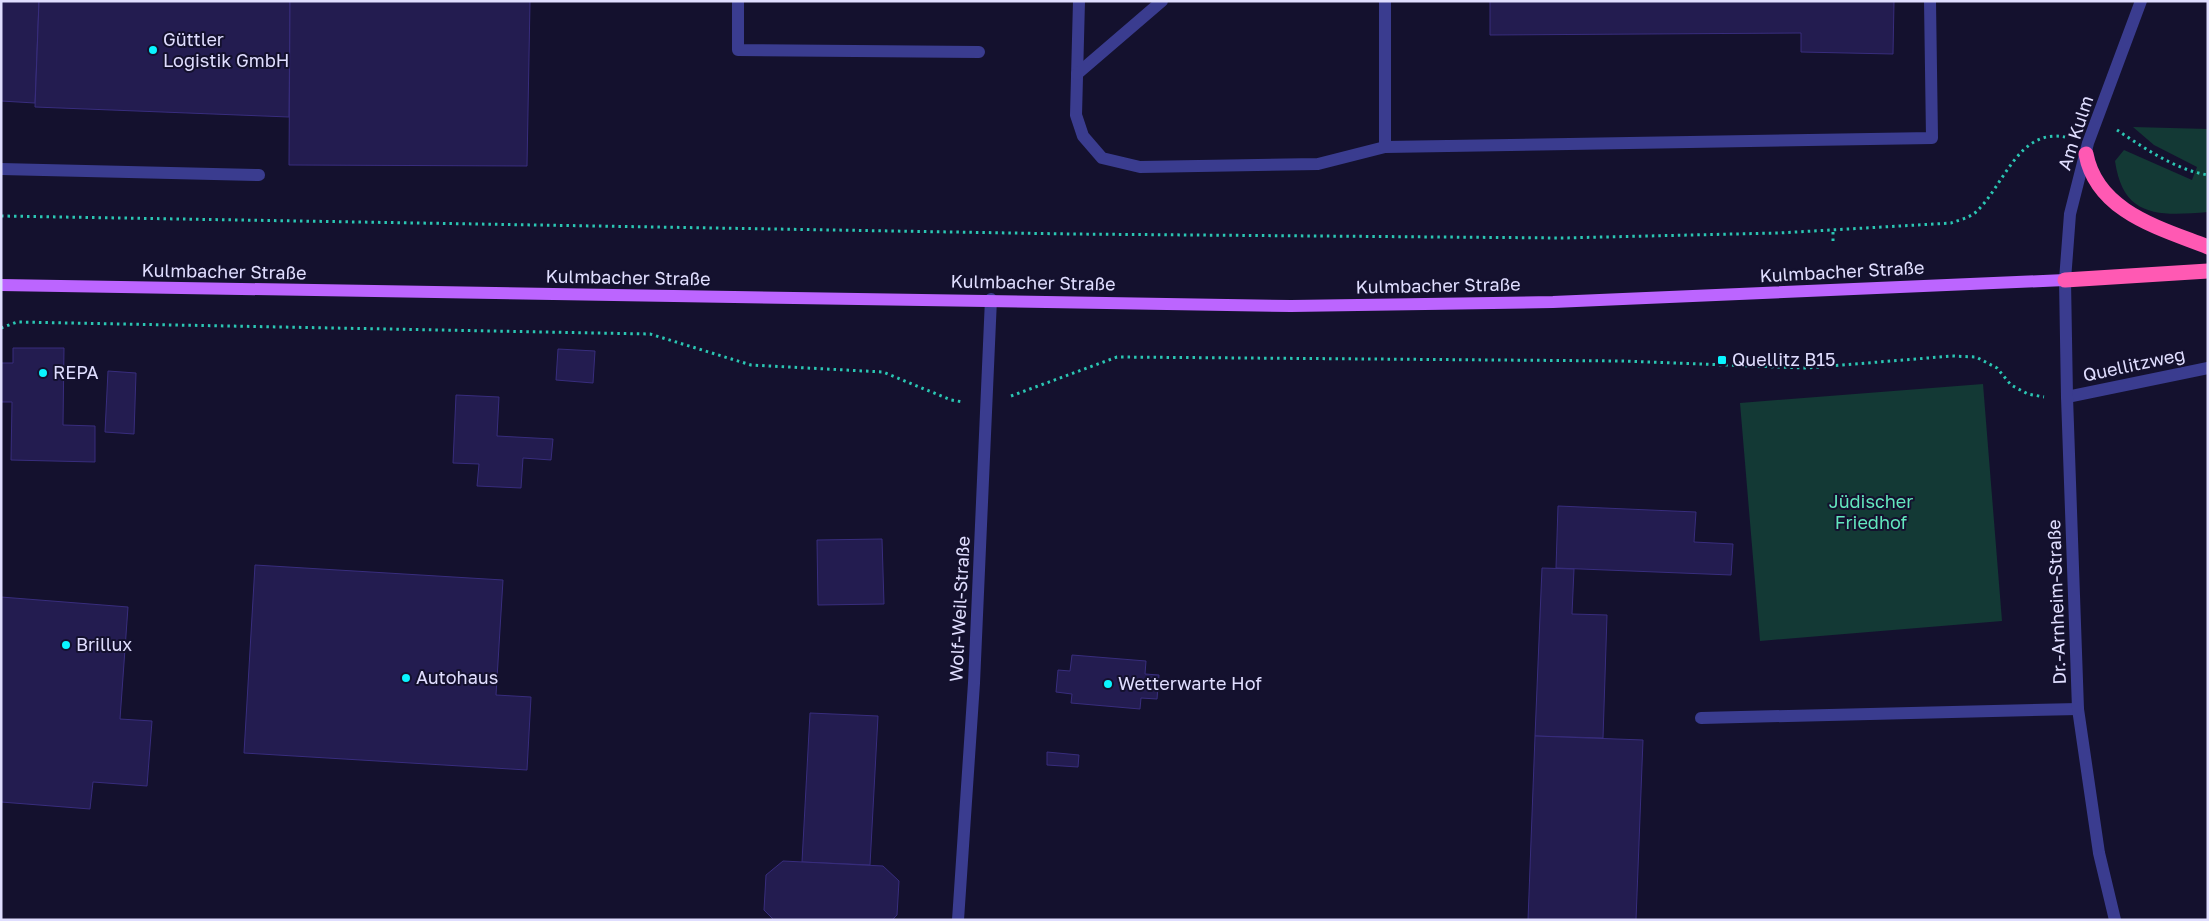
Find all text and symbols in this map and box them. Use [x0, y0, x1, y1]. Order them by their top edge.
place label: Güttler Logistik GmbH [163, 28, 289, 71]
marker: Güttler Logistik GmbH [147, 44, 159, 56]
street label: Am Kulm [2053, 93, 2097, 173]
street label: Kulmbacher Straße [1759, 256, 1925, 286]
street label: Kulmbacher Straße [141, 259, 307, 283]
street label: Kulmbacher Straße [545, 265, 711, 289]
street label: Kulmbacher Straße [950, 270, 1116, 294]
street label: Kulmbacher Straße [1355, 273, 1521, 297]
street label: Quellitzweg [2081, 342, 2187, 386]
place label: Quellitz B15 [1732, 348, 1835, 370]
marker: Quellitz B15 [1716, 354, 1728, 366]
place label: REPA [53, 361, 99, 383]
marker: REPA [37, 367, 49, 379]
park label: Jüdischer Friedhof [1829, 490, 1913, 533]
street label: Dr.-Arnheim-Straße [2042, 519, 2070, 685]
street label: Wolf-Weil-Straße [944, 535, 974, 682]
place label: Brillux [76, 633, 132, 655]
marker: Brillux [60, 639, 72, 651]
place label: Autohaus [416, 666, 498, 688]
marker: Autohaus [400, 672, 412, 684]
place label: Wetterwarte Hof [1118, 672, 1262, 694]
marker: Wetterwarte Hof [1102, 678, 1114, 690]

